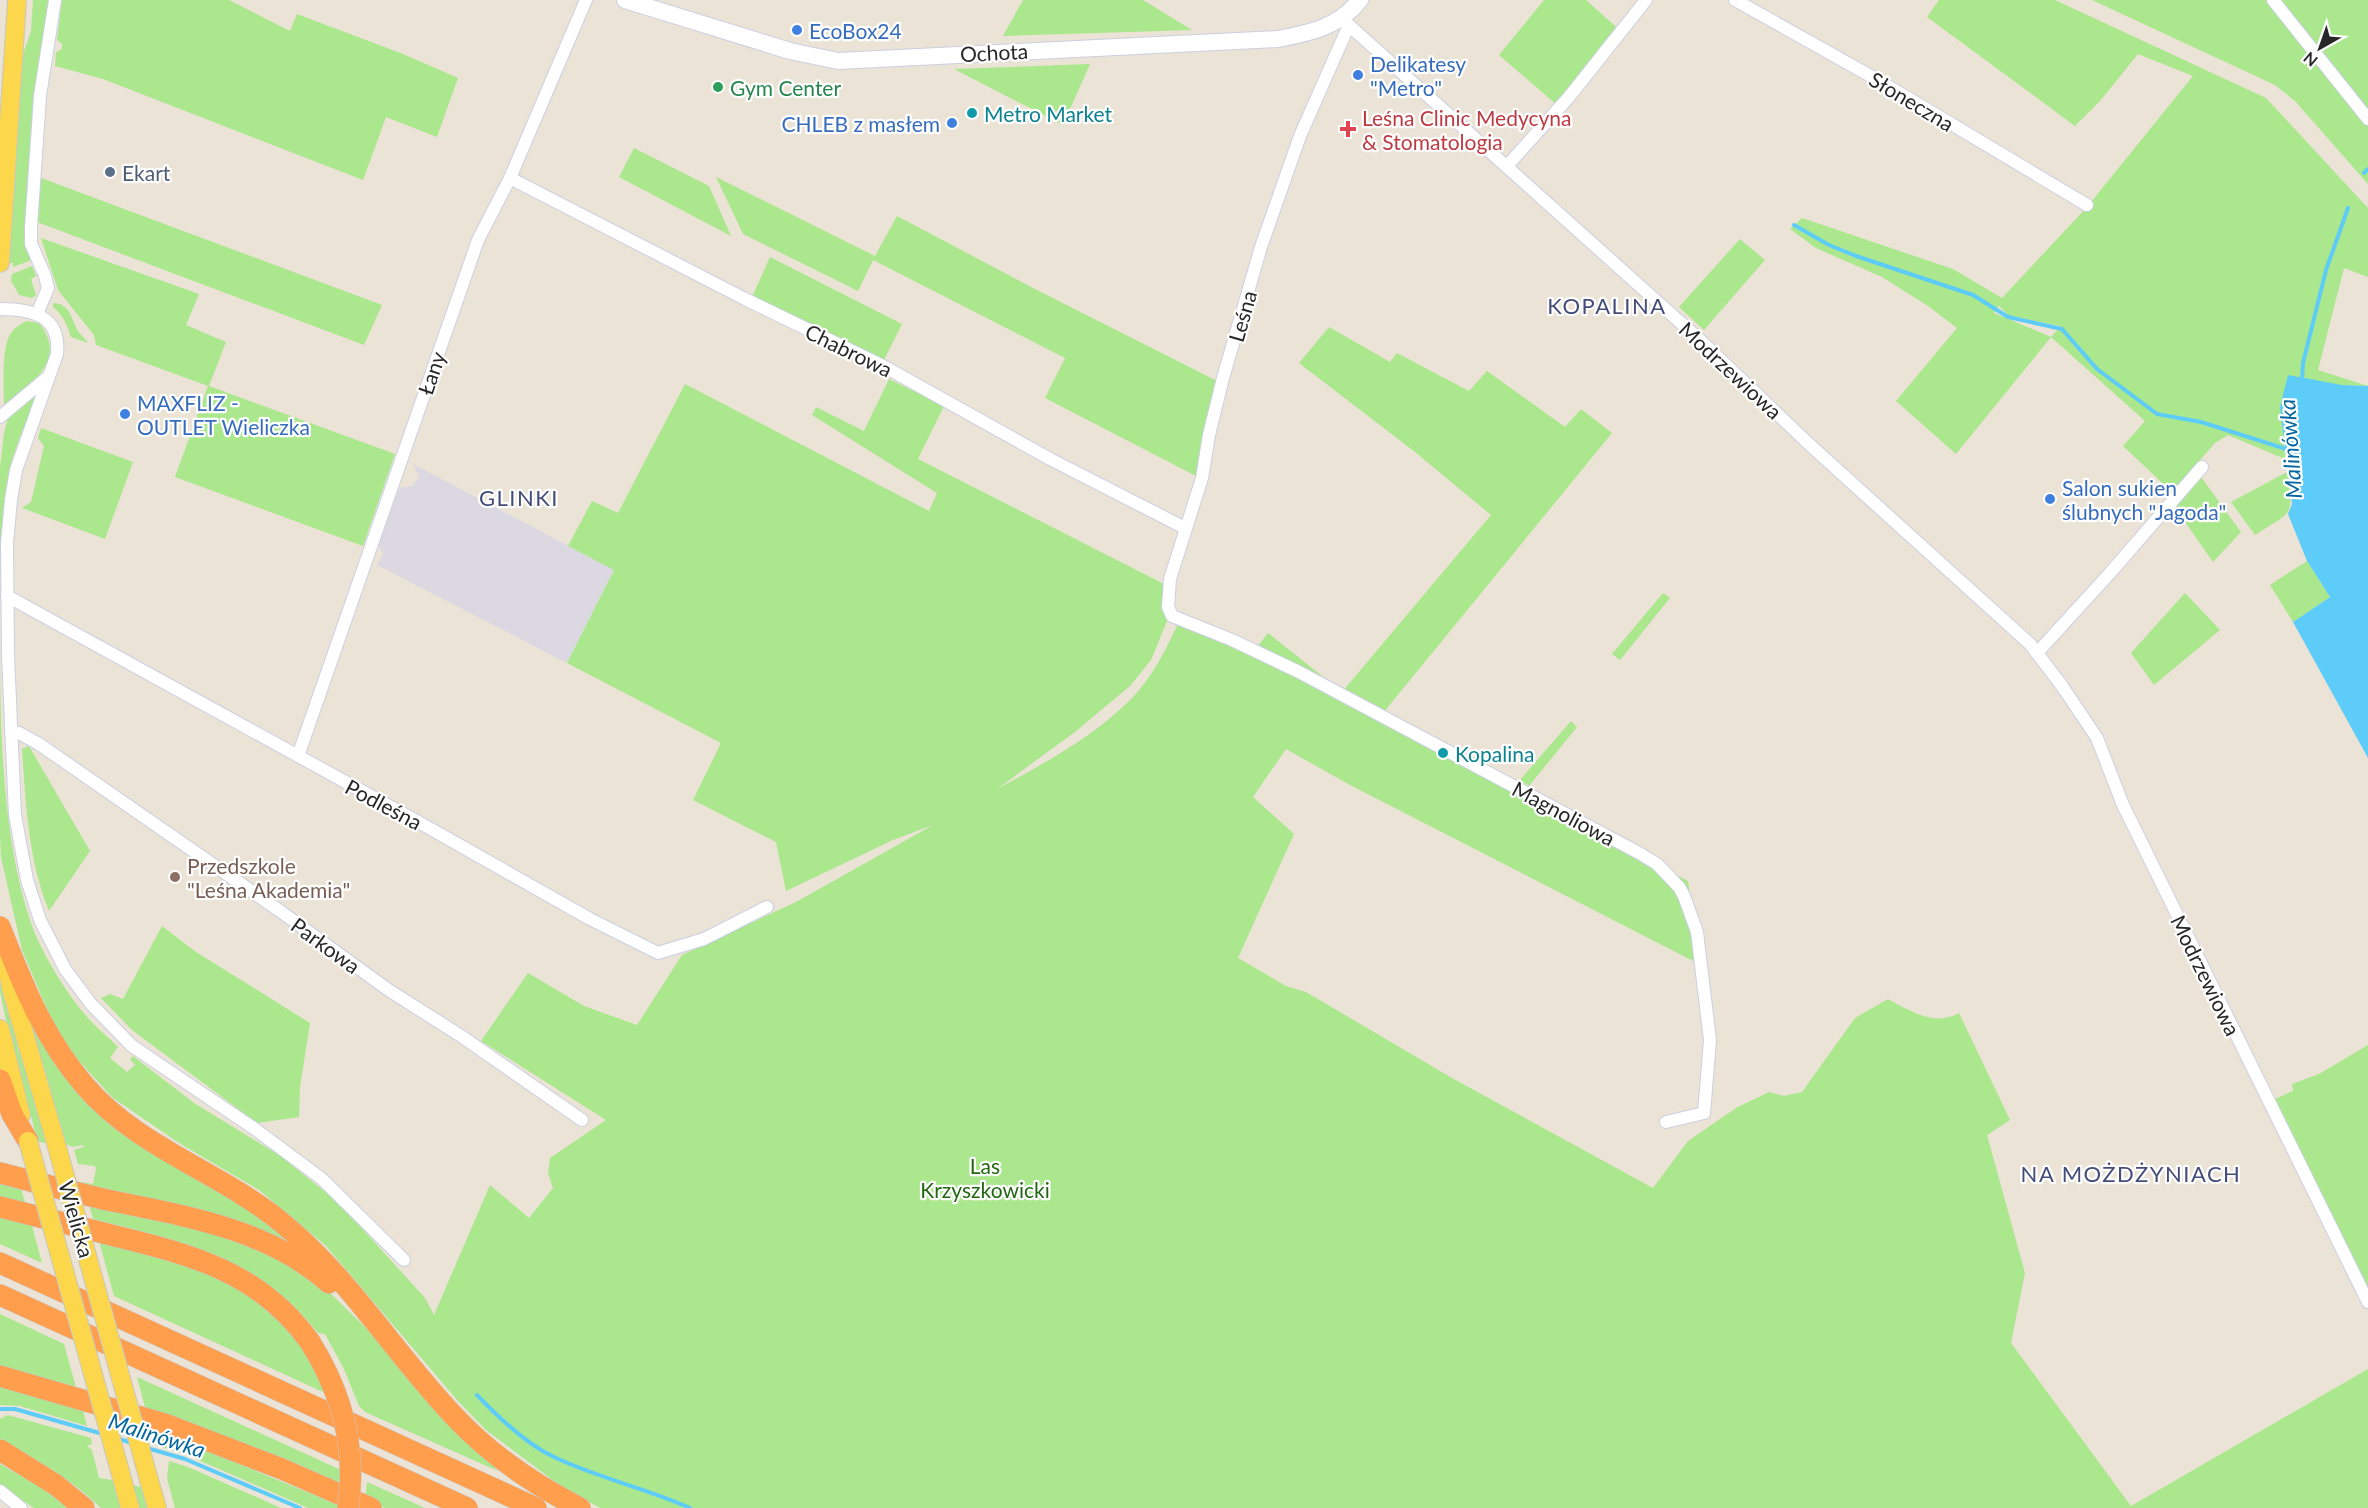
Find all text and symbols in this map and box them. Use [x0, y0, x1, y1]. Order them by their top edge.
place label: EcoBox24 [809, 18, 902, 43]
north arrow [2290, 18, 2350, 78]
marker: EcoBox24 [790, 23, 804, 37]
street label: Ochota [959, 38, 1029, 66]
text: N [2299, 49, 2321, 71]
place label: Delikatesy "Metro" [1370, 51, 1466, 100]
street label: Słoneczna [1865, 66, 1959, 136]
marker: Delikatesy "Metro" [1351, 68, 1365, 82]
place label: Gym Center [730, 75, 841, 100]
marker: Gym Center [711, 80, 725, 94]
place label: Metro Market [984, 101, 1113, 126]
place label: Leśna Clinic Medycyna & Stomatologia [1362, 105, 1571, 154]
marker: Metro Market [965, 106, 979, 120]
place label: CHLEB z masłem [782, 111, 940, 136]
marker: CHLEB z masłem [945, 116, 959, 130]
marker: Leśna Clinic Medycyna & Stomatologia [1339, 120, 1357, 138]
place label: Ekart [122, 160, 171, 185]
marker: Ekart [103, 165, 117, 179]
street label: Leśna [1223, 287, 1261, 345]
district label: KOPALINA [1547, 292, 1667, 319]
street label: Modrzewiowa [1675, 316, 1787, 424]
street label: Chabrowa [801, 318, 897, 382]
street label: Łany [412, 348, 450, 398]
place label: MAXFLIZ - OUTLET Wieliczka [137, 390, 310, 439]
water label: Malinówka [2273, 398, 2307, 500]
marker: MAXFLIZ - OUTLET Wieliczka [118, 407, 132, 421]
place label: Salon sukien ślubnych "Jagoda" [2062, 475, 2226, 524]
district label: GLINKI [479, 484, 559, 511]
marker: Salon sukien ślubnych "Jagoda" [2043, 492, 2057, 506]
place label: Kopalina [1455, 741, 1534, 766]
marker: Kopalina [1436, 746, 1450, 760]
street label: Podleśna [341, 773, 427, 835]
street label: Magnoliowa [1508, 776, 1620, 850]
place label: Przedszkole "Leśna Akademia" [187, 853, 350, 902]
marker: Przedszkole "Leśna Akademia" [168, 870, 182, 884]
street label: Modrzewiowa [2166, 911, 2246, 1039]
street label: Parkowa [287, 912, 365, 978]
park label: Las Krzyszkowicki [920, 1153, 1050, 1202]
district label: NA MOŻDŻYNIACH [2021, 1160, 2241, 1187]
street label: Wielicka [54, 1178, 100, 1260]
water label: Malinówka [105, 1407, 209, 1463]

